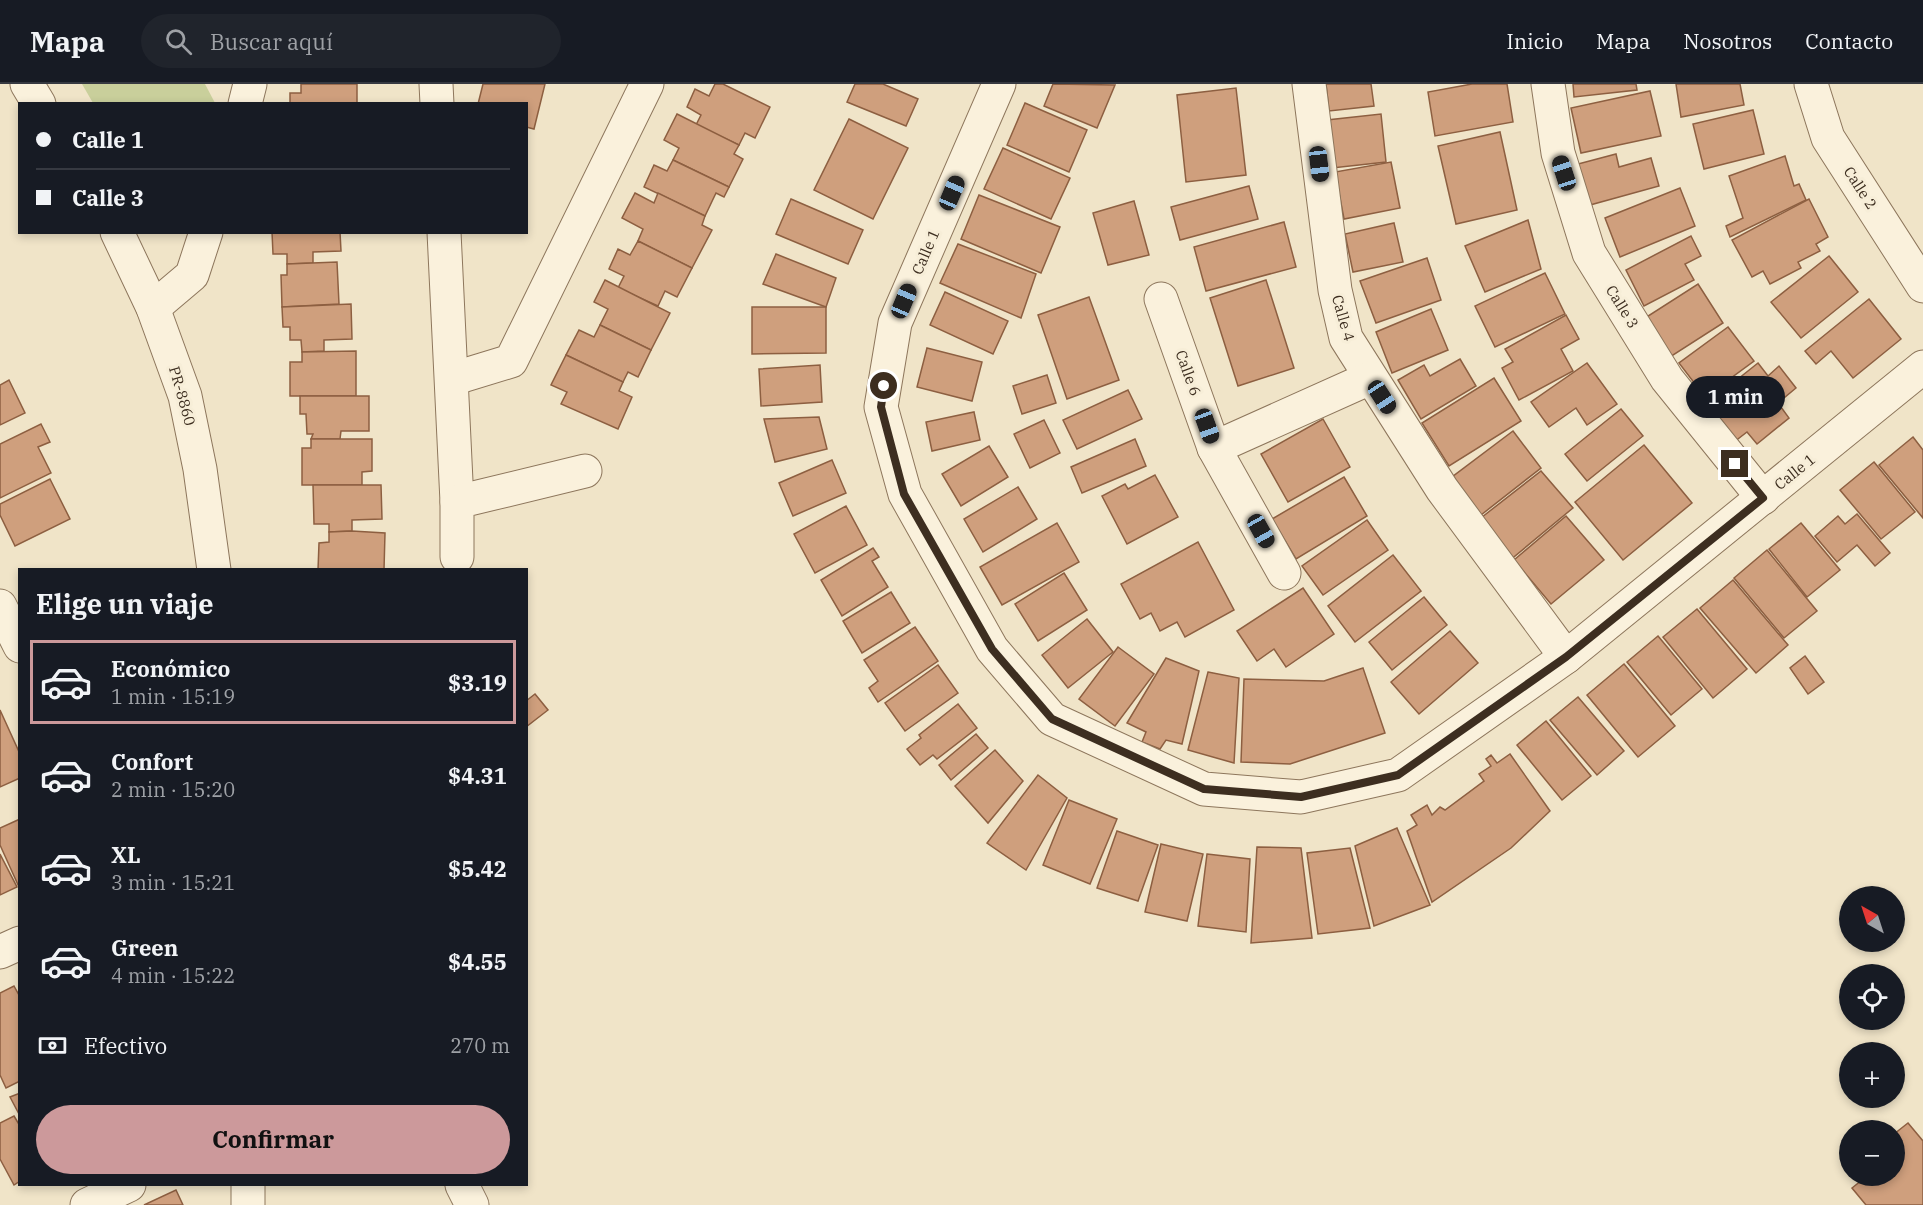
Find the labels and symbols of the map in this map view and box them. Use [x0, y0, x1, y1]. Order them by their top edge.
car [1308, 145, 1330, 183]
car [1550, 153, 1578, 193]
street label: Calle 2 [1840, 163, 1881, 213]
car [937, 173, 967, 213]
street label: Calle 1 [908, 226, 944, 277]
car [889, 281, 919, 321]
street label: Calle 3 [1602, 282, 1643, 332]
street label: Calle 4 [1328, 293, 1359, 343]
street label: Calle 6 [1171, 347, 1205, 398]
street label: PR-8860 [165, 364, 200, 428]
route start [870, 372, 897, 399]
car [1365, 377, 1399, 417]
callout: 1 min [1686, 377, 1784, 419]
car [1192, 406, 1222, 446]
street label: Calle 1 [1770, 449, 1819, 494]
route end [1721, 450, 1748, 477]
car [1244, 511, 1278, 551]
north arrow [1839, 886, 1905, 952]

